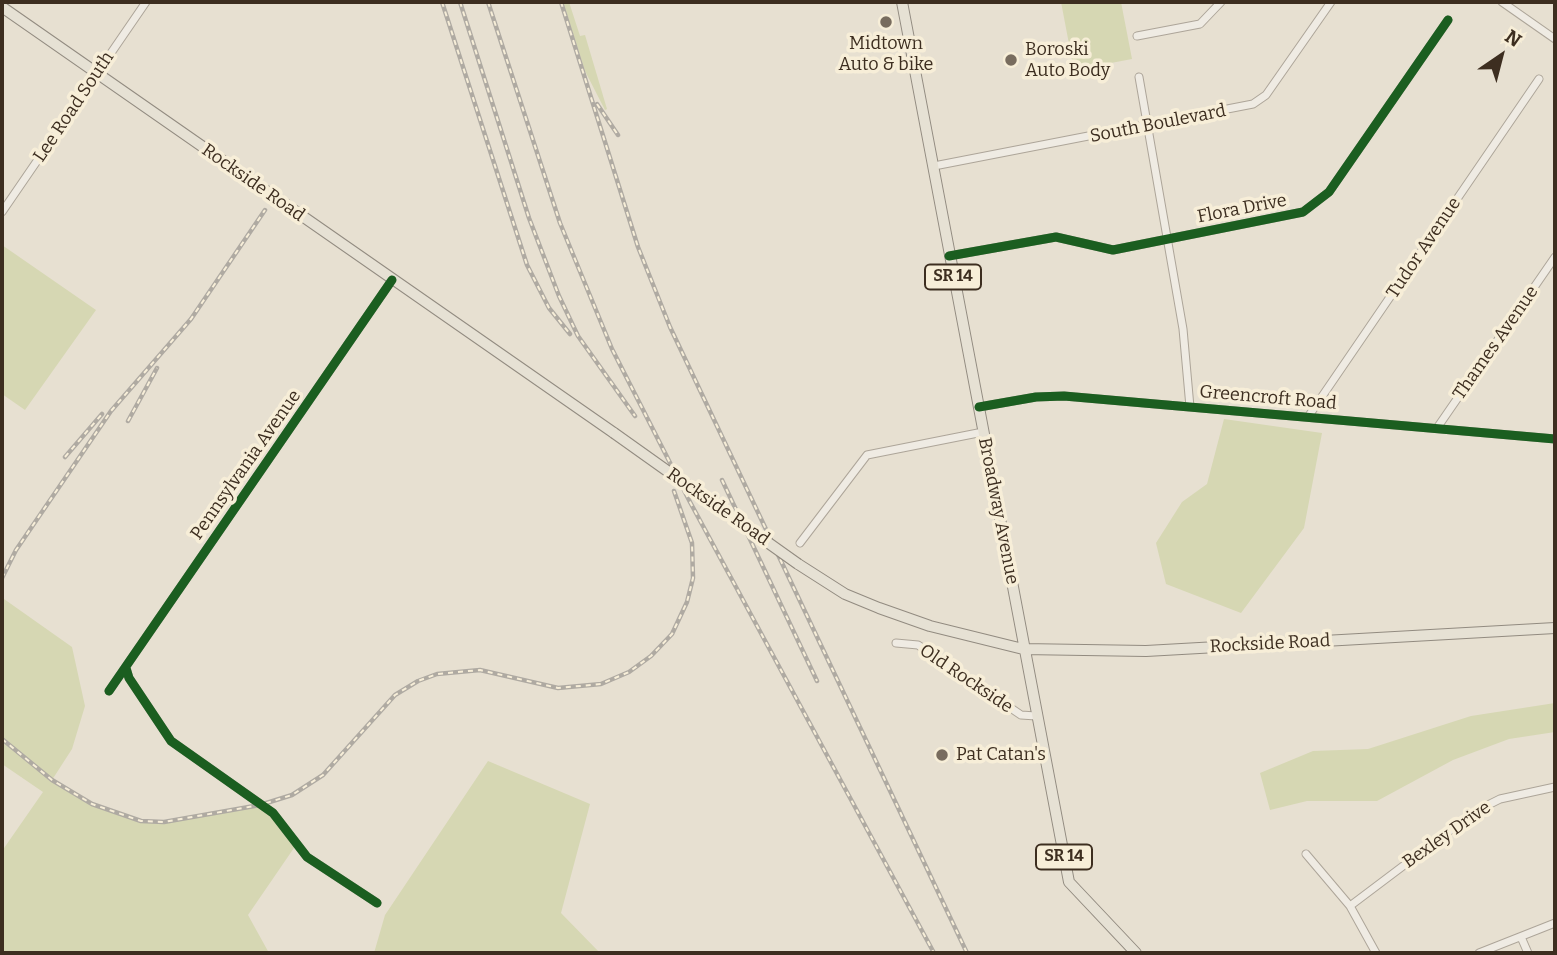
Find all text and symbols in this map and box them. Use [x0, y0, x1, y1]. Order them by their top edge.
marker: Midtown Auto & bike [878, 14, 894, 30]
north arrow [1466, 21, 1536, 91]
text: N [1501, 25, 1526, 52]
place label: Midtown Auto & bike [839, 33, 933, 76]
place label: Boroski Auto Body [1025, 39, 1110, 82]
street label: Lee Road South [29, 48, 119, 166]
marker: Boroski Auto Body [1003, 52, 1019, 68]
street label: South Boulevard [1088, 100, 1228, 148]
street label: Rockside Road [197, 140, 309, 226]
street label: Flora Drive [1195, 190, 1289, 228]
street label: Tudor Avenue [1382, 193, 1466, 303]
road number: SR 14 [925, 264, 981, 290]
street label: Thames Avenue [1449, 282, 1543, 404]
street label: Greencroft Road [1198, 381, 1338, 415]
street label: Pennsylvania Avenue [186, 386, 306, 544]
street label: Broadway Avenue [973, 436, 1023, 586]
street label: Rockside Road [662, 464, 774, 550]
street label: Rockside Road [1209, 630, 1331, 658]
street label: Old Rockside [915, 640, 1017, 718]
place label: Pat Catan's [956, 744, 1046, 766]
marker: Pat Catan's [934, 747, 950, 763]
street label: Bexley Drive [1399, 797, 1495, 873]
road number: SR 14 [1036, 844, 1092, 870]

